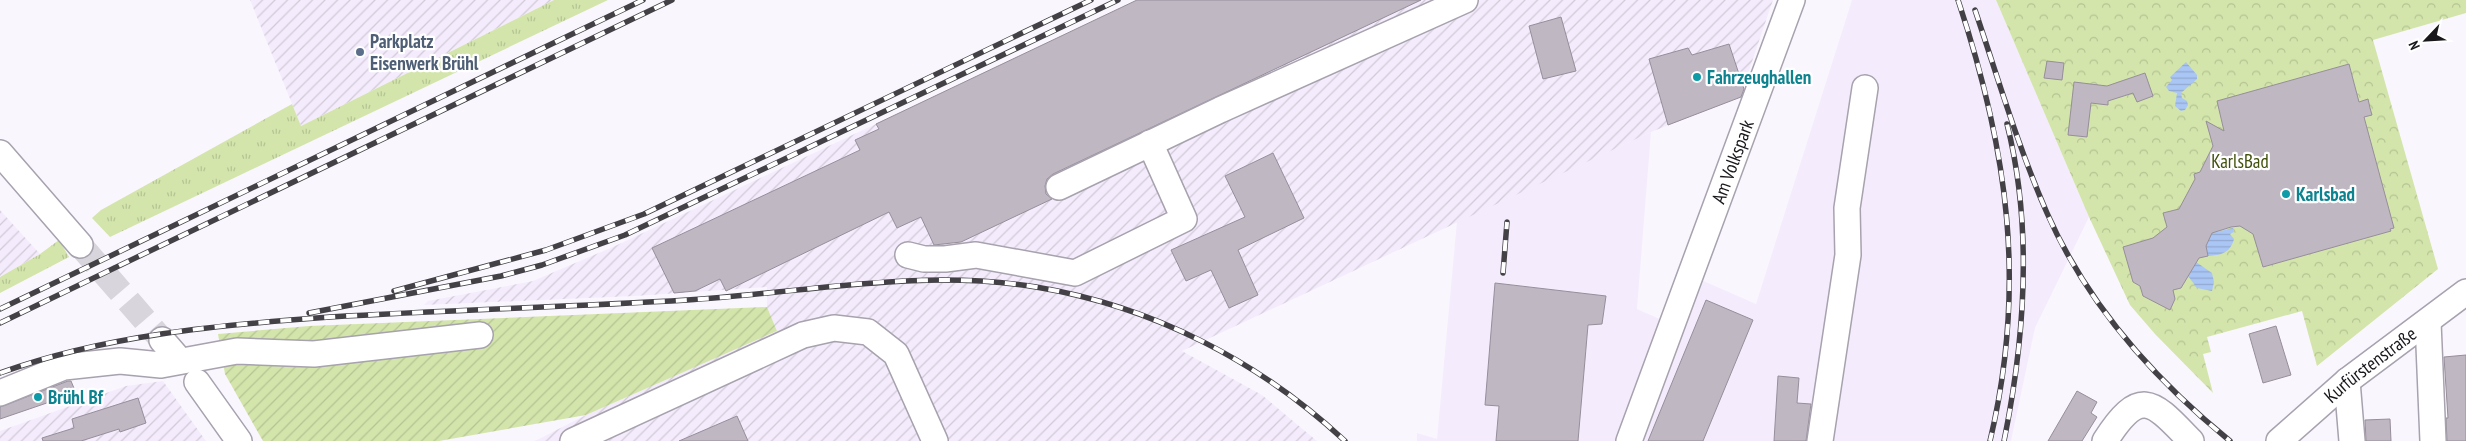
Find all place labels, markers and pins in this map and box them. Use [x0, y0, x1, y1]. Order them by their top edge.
place label: Parkplatz Eisenwerk Brühl [370, 29, 479, 75]
marker: Parkplatz Eisenwerk Brühl [354, 46, 366, 58]
place label: Fahrzeughallen [1707, 65, 1811, 89]
marker: Fahrzeughallen [1691, 71, 1703, 83]
place label: Karlsbad [2296, 182, 2355, 206]
marker: Karlsbad [2280, 188, 2292, 200]
place label: Brühl Bf [48, 385, 104, 409]
marker: Brühl Bf [32, 391, 44, 403]

